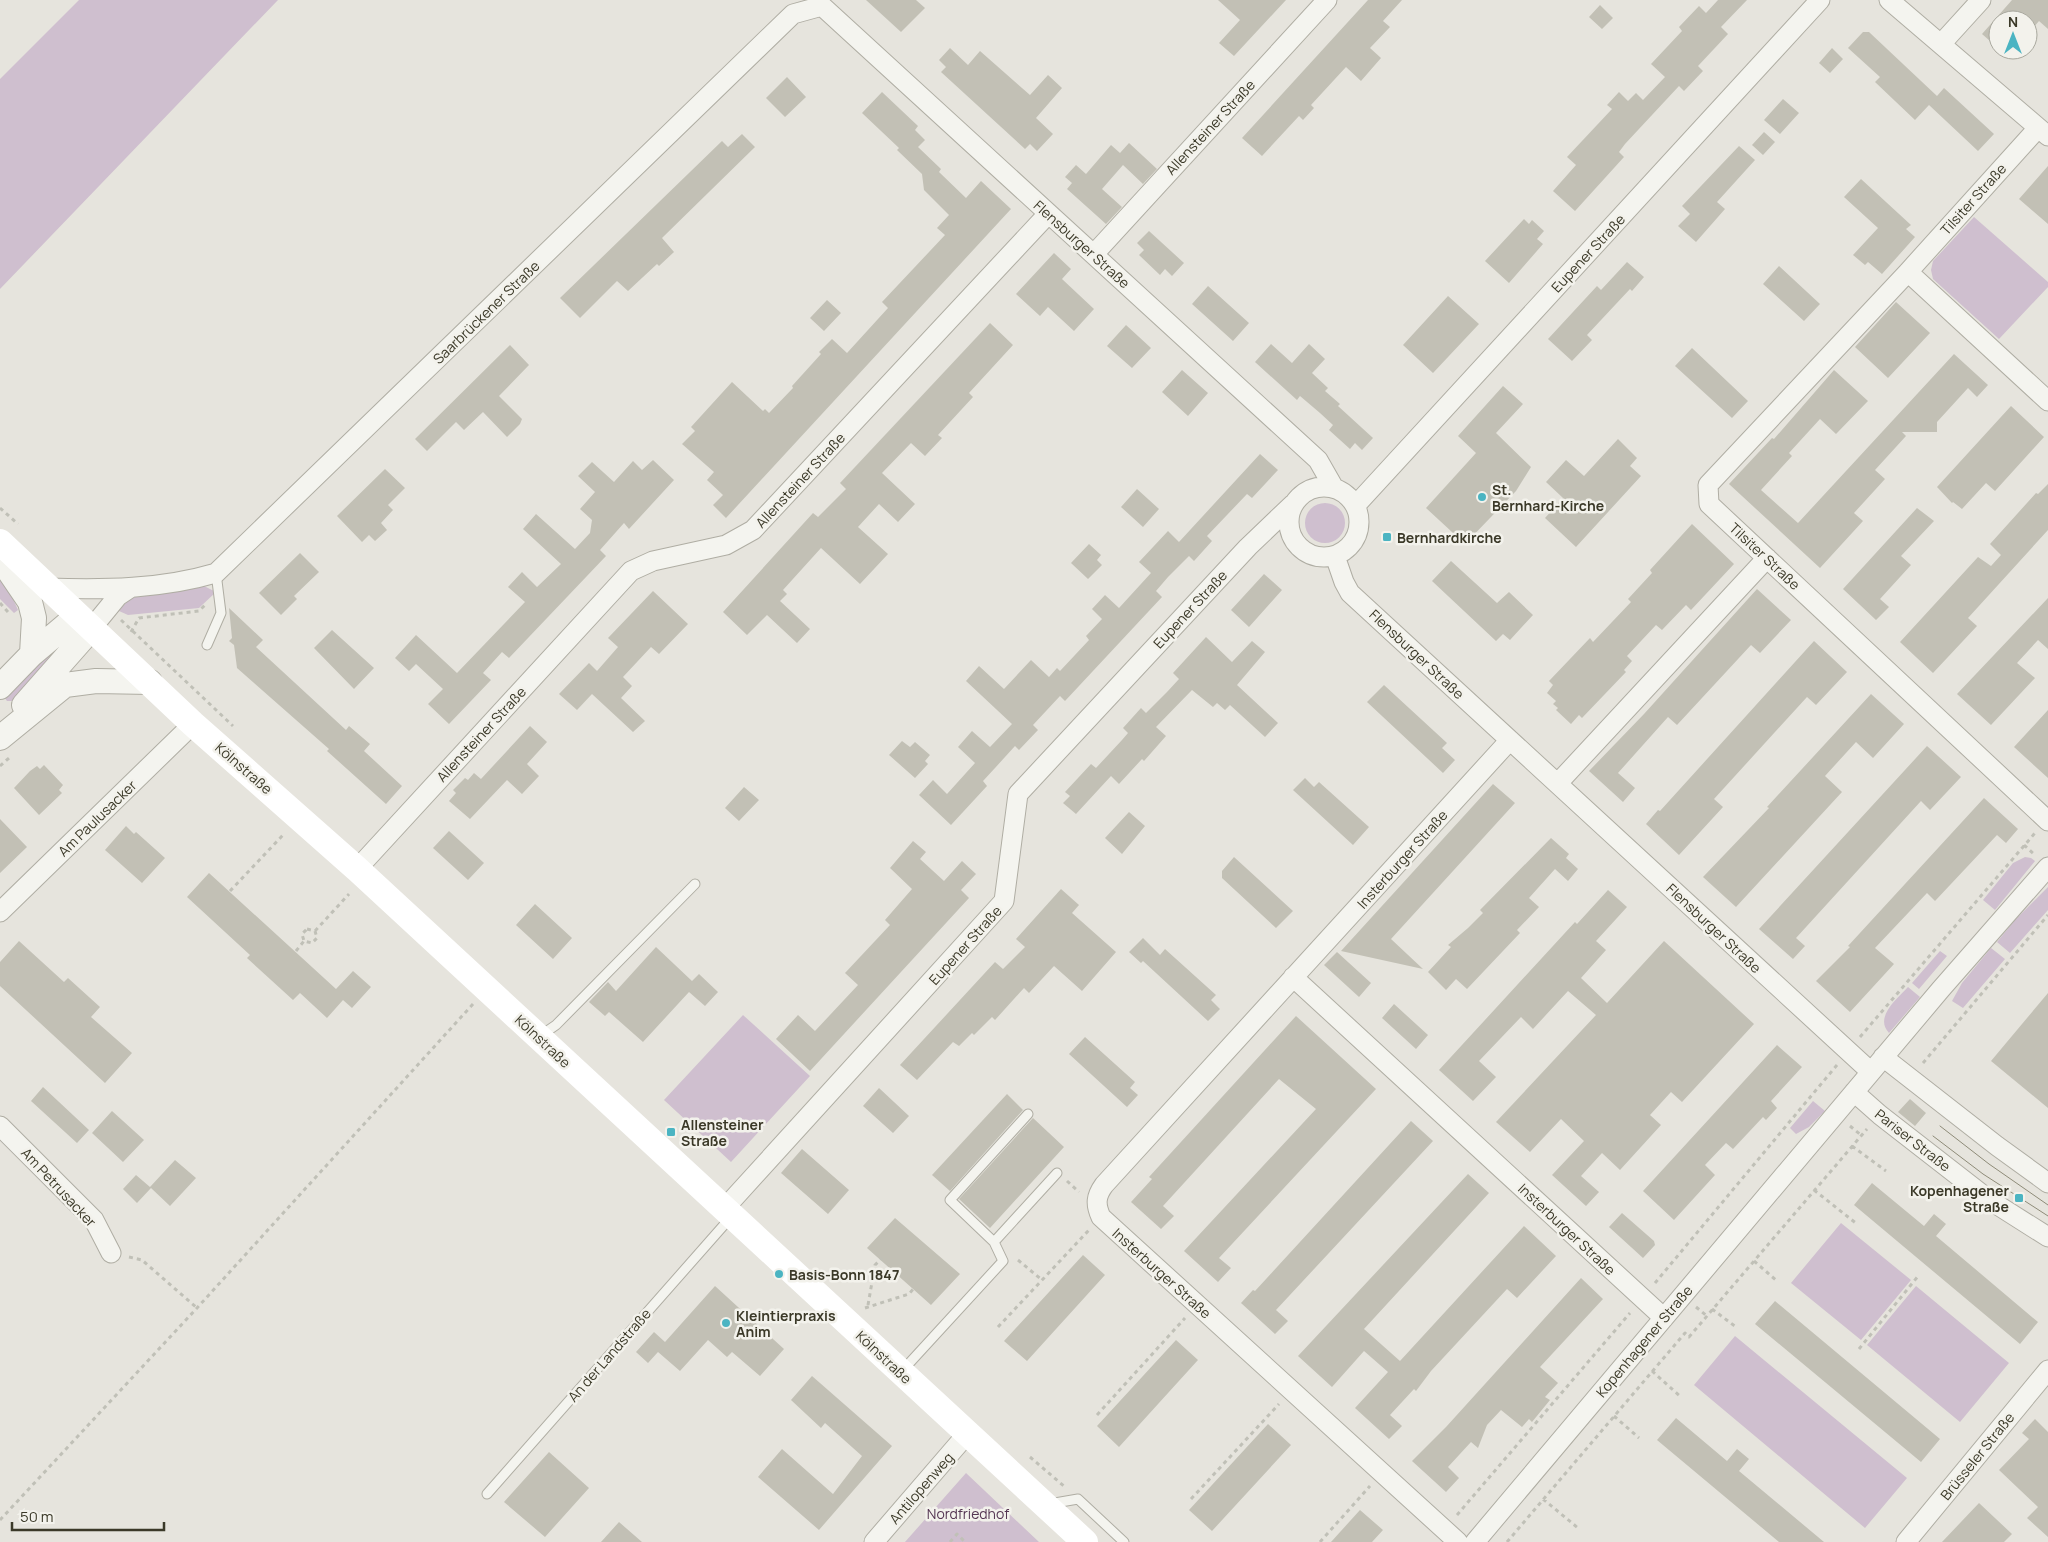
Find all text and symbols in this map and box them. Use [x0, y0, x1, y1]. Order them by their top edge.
north arrow [1988, 10, 2038, 60]
text: N [2008, 12, 2018, 31]
street label: Allensteiner Straße [1161, 75, 1259, 179]
street label: Tilsiter Straße [1936, 159, 2010, 239]
street label: Flensburger Straße [1030, 196, 1134, 292]
street label: Eupener Straße [1547, 210, 1629, 296]
street label: Saarbrückener Straße [429, 256, 543, 368]
street label: Allensteiner Straße [751, 428, 849, 532]
place label: St. Bernhard-Kirche [1492, 480, 1604, 515]
marker: St. Bernhard-Kirche [1476, 491, 1488, 503]
street label: Tilsiter Straße [1726, 518, 1804, 594]
place label: Bernhardkirche [1397, 528, 1502, 547]
marker: Bernhardkirche [1381, 531, 1393, 543]
street label: Eupener Straße [1149, 566, 1231, 652]
street label: Flensburger Straße [1366, 605, 1468, 703]
street label: Allensteiner Straße [432, 682, 530, 786]
street label: Kölnstraße [211, 738, 277, 798]
street label: Am Paulusacker [54, 776, 140, 860]
street label: Insterburger Straße [1353, 806, 1451, 912]
street label: Flensburger Straße [1663, 879, 1765, 977]
street label: Eupener Straße [924, 901, 1006, 989]
street label: Kölnstraße [511, 1010, 575, 1072]
street label: Pariser Straße [1871, 1105, 1955, 1175]
place label: Allensteiner Straße [681, 1115, 764, 1150]
marker: Allensteiner Straße [665, 1126, 677, 1138]
street label: Am Petrusacker [17, 1143, 101, 1231]
street label: Insterburger Straße [1514, 1179, 1620, 1279]
place label: Kopenhagener Straße [1910, 1181, 2009, 1216]
marker: Kopenhagener Straße [2013, 1192, 2025, 1204]
street label: Insterburger Straße [1109, 1224, 1215, 1322]
place label: Basis-Bonn 1847 [789, 1265, 899, 1284]
marker: Basis-Bonn 1847 [773, 1268, 785, 1280]
street label: Kopenhagener Straße [1592, 1281, 1696, 1401]
street label: An der Landstraße [563, 1304, 655, 1406]
place label: Kleintierpraxis Anim [736, 1306, 836, 1341]
marker: Kleintierpraxis Anim [720, 1317, 732, 1329]
street label: Kölnstraße [852, 1326, 916, 1388]
street label: Brüsseler Straße [1936, 1408, 2018, 1504]
street label: Antilopenweg [885, 1448, 957, 1528]
scale bar [12, 1500, 165, 1532]
park label: Nordfriedhof [927, 1504, 1009, 1523]
text: 50 m [20, 1506, 54, 1527]

